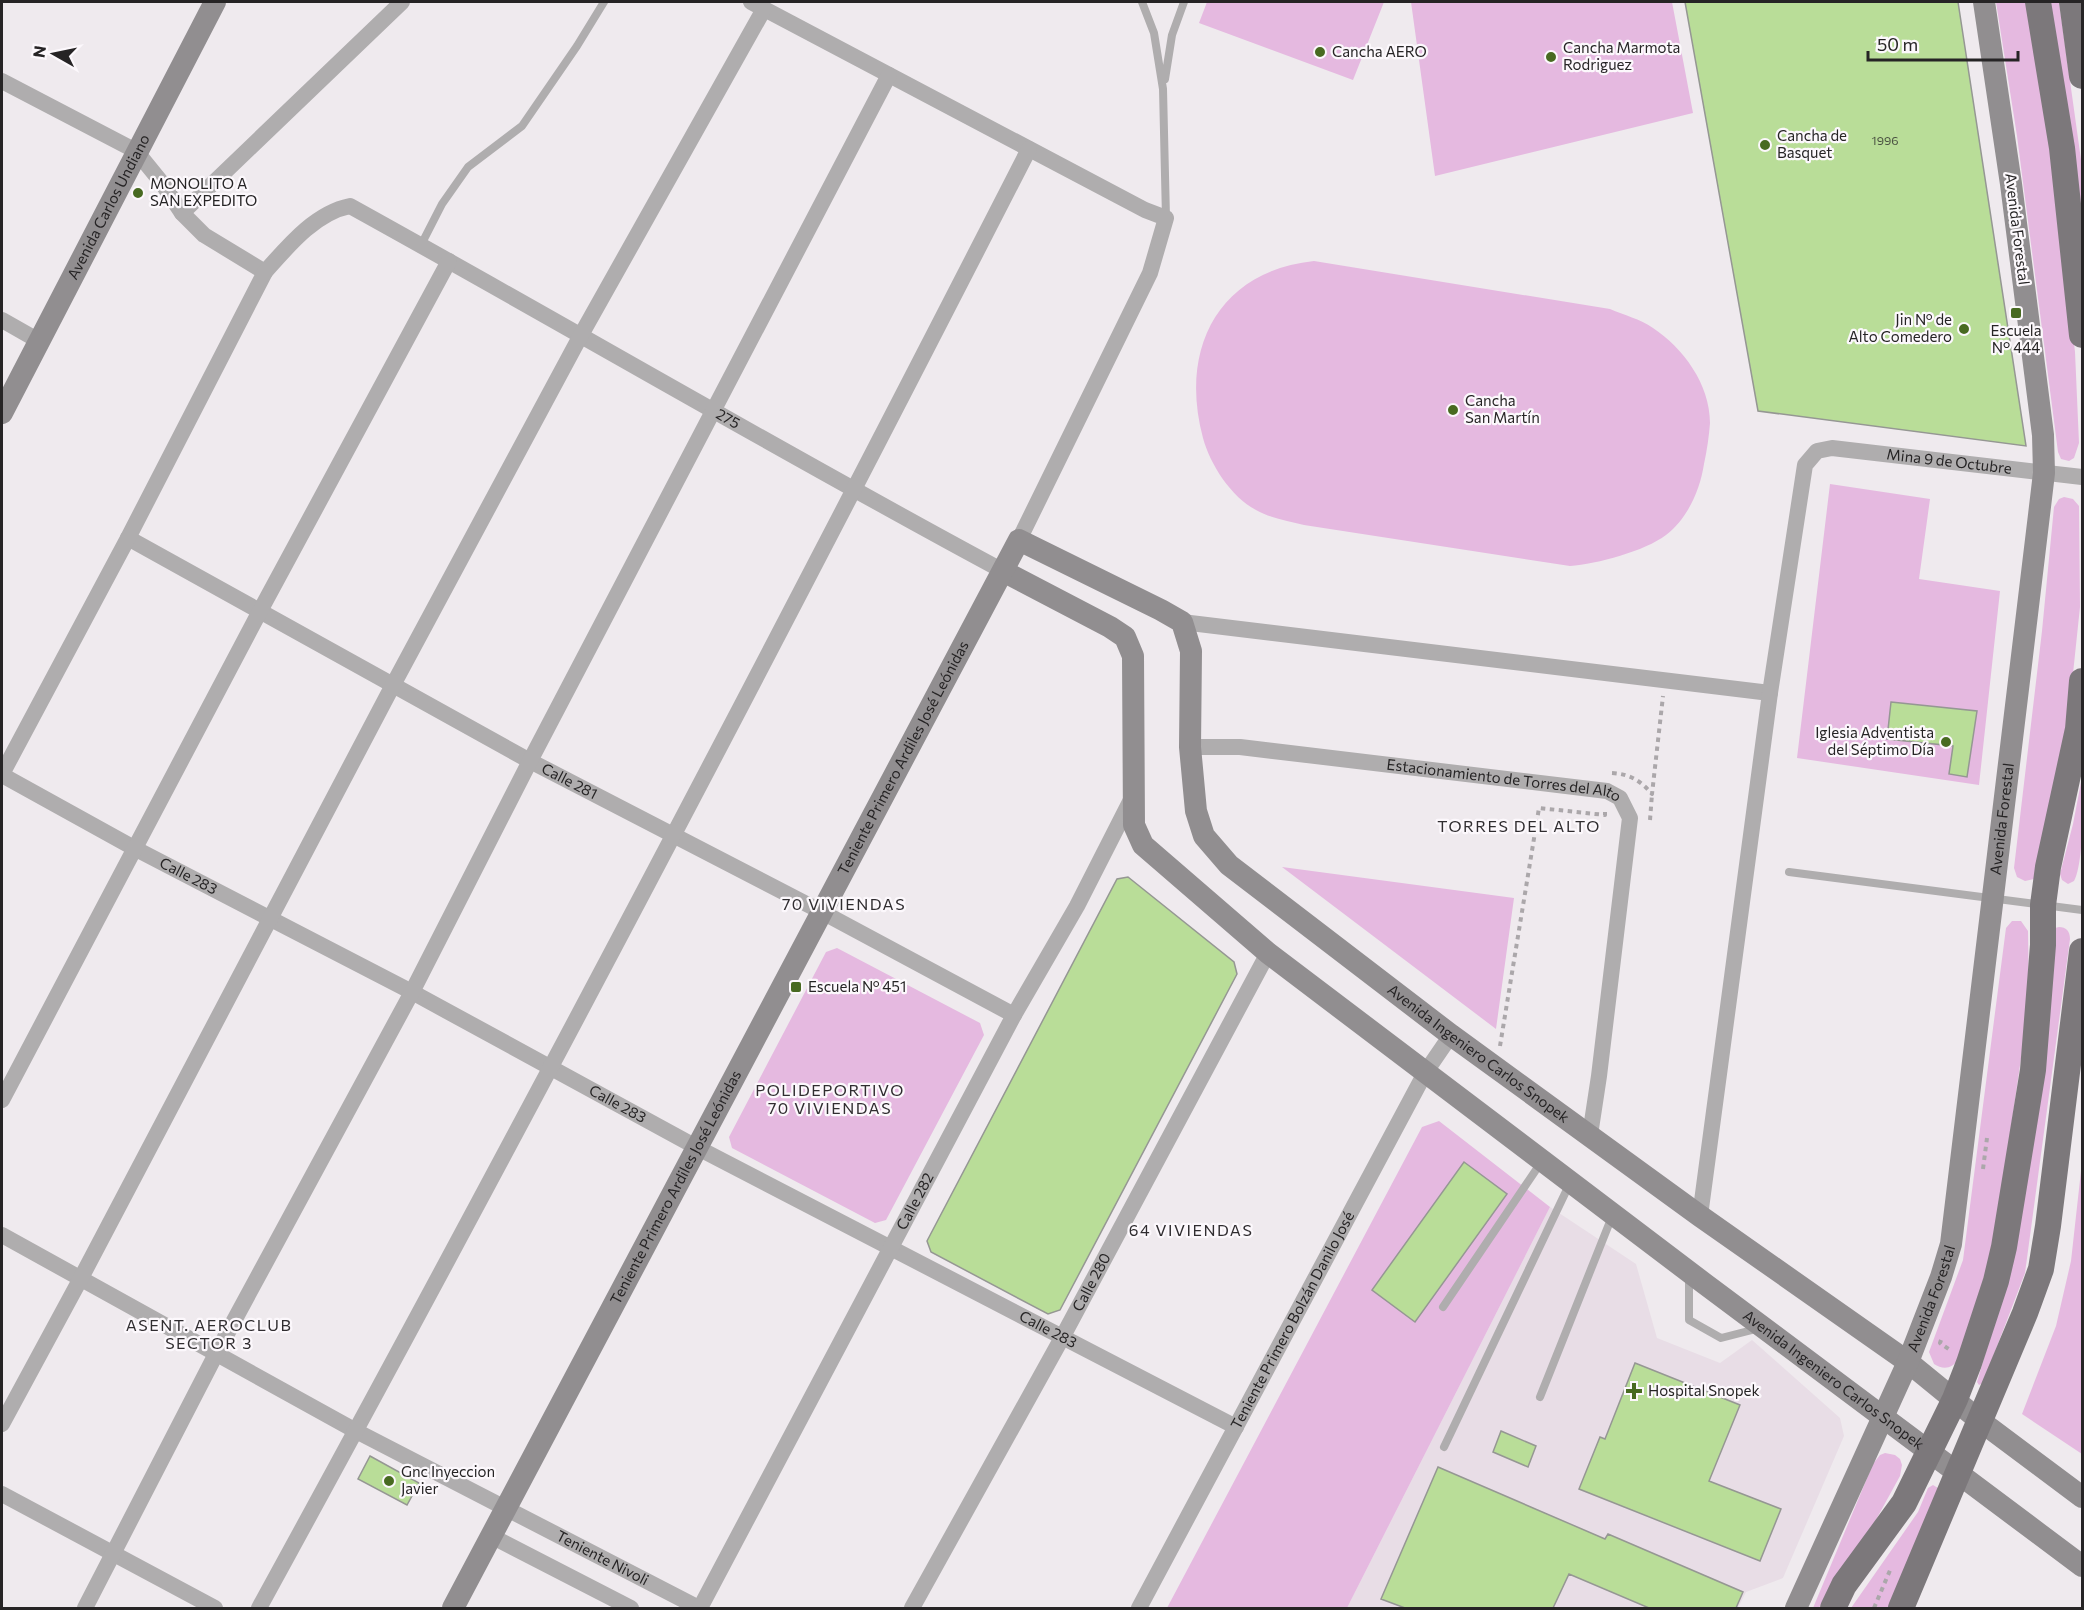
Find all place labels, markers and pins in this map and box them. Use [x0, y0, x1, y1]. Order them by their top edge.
place label: Cancha Marmota Rodriguez [1563, 38, 1680, 73]
place label: Cancha AERO [1332, 42, 1427, 60]
marker: Cancha AERO [1313, 45, 1327, 59]
marker: Cancha Marmota Rodriguez [1544, 50, 1558, 64]
place label: Cancha de Basquet [1777, 126, 1847, 161]
marker: Cancha de Basquet [1758, 138, 1772, 152]
place label: MONOLITO A SAN EXPEDITO [150, 174, 257, 209]
marker: MONOLITO A SAN EXPEDITO [131, 186, 145, 200]
marker: Escuela N° 444 [2009, 306, 2023, 320]
place label: Jin Nº de Alto Comedero [1848, 310, 1952, 345]
place label: Escuela N° 444 [1990, 321, 2042, 356]
marker: Jin Nº de Alto Comedero [1957, 322, 1971, 336]
place label: Cancha San Martín [1465, 391, 1540, 426]
marker: Cancha San Martín [1446, 403, 1460, 417]
place label: Iglesia Adventista del Séptimo Día [1815, 723, 1934, 758]
marker: Iglesia Adventista del Séptimo Día [1939, 735, 1953, 749]
place label: Escuela Nº 451 [808, 977, 906, 995]
marker: Escuela Nº 451 [789, 980, 803, 994]
place label: Hospital Snopek [1648, 1381, 1760, 1399]
marker: Hospital Snopek [1625, 1382, 1643, 1400]
place label: Gnc Inyeccion Javier [401, 1462, 495, 1497]
marker: Gnc Inyeccion Javier [382, 1474, 396, 1488]

